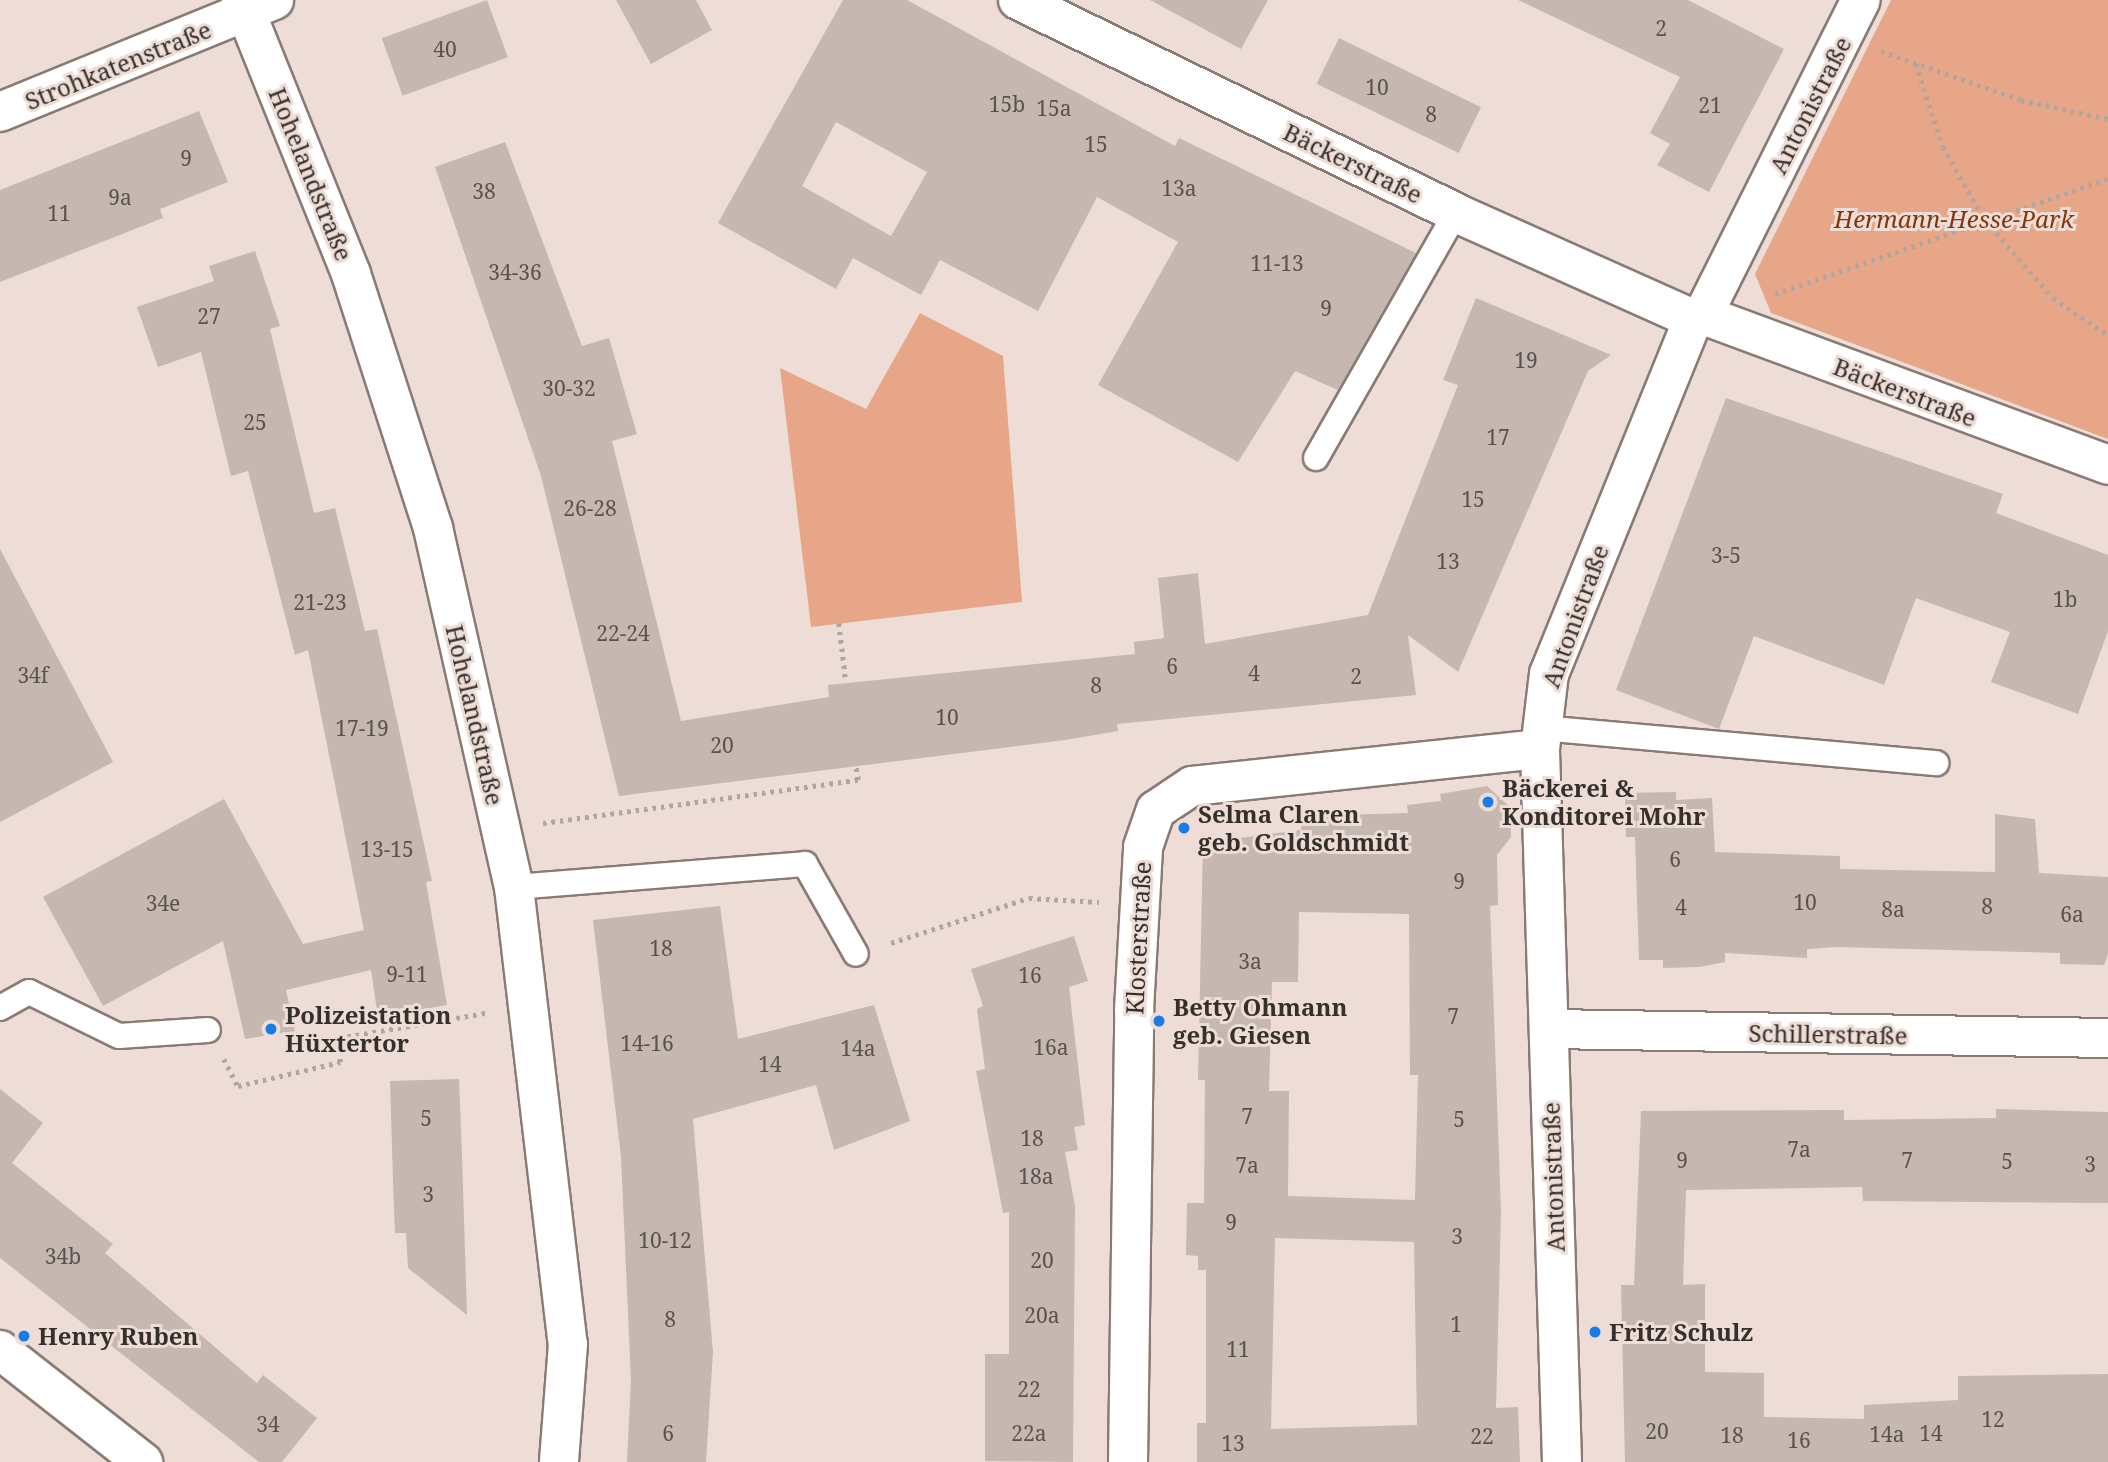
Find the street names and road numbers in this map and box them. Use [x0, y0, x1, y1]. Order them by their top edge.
street label: Strohkatenstraße [21, 15, 215, 115]
street label: Antonistraße [1763, 32, 1857, 178]
street label: Hohelandstraße [263, 83, 359, 265]
street label: Bäckerstraße [1279, 117, 1427, 209]
street label: Bäckerstraße [1829, 352, 1981, 432]
street label: Antonistraße [1536, 541, 1614, 691]
street label: Hohelandstraße [440, 622, 510, 808]
street label: Klosterstraße [1120, 861, 1156, 1015]
street label: Schillerstraße [1748, 1018, 1908, 1050]
street label: Antonistraße [1536, 1102, 1570, 1252]

